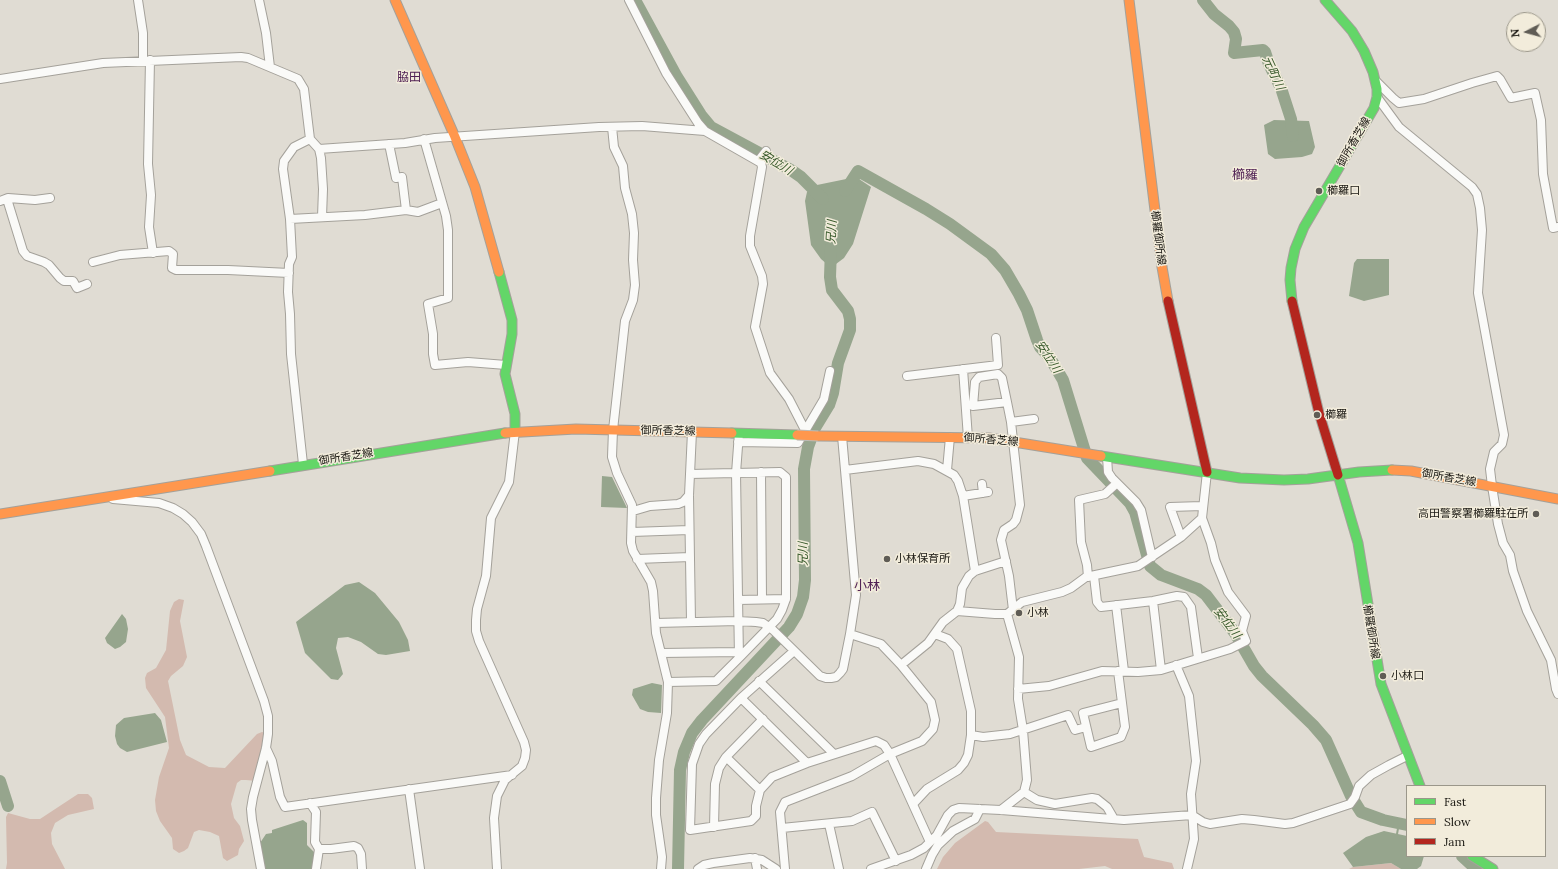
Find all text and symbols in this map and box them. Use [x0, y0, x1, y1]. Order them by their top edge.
north arrow [1506, 12, 1546, 52]
text: N [1508, 28, 1522, 38]
water label: 元町川 [1259, 54, 1287, 92]
district label: 脇田 [397, 71, 421, 85]
street label: 御所香芝線 [1335, 115, 1373, 169]
water label: 安位川 [757, 148, 795, 178]
district label: 櫛羅 [1232, 167, 1258, 183]
place label: 櫛羅口 [1327, 184, 1360, 198]
marker: 櫛羅口 [1314, 186, 1324, 196]
street label: 櫛羅御所線 [1148, 210, 1168, 266]
water label: 兄川 [824, 220, 840, 244]
water label: 安位川 [1032, 338, 1064, 376]
place label: 櫛羅 [1325, 408, 1347, 422]
marker: 櫛羅 [1312, 410, 1322, 420]
street label: 御所香芝線 [640, 424, 696, 438]
street label: 御所香芝線 [963, 431, 1019, 449]
street label: 御所香芝線 [318, 446, 374, 468]
street label: 御所香芝線 [1421, 467, 1477, 489]
place label: 高田警察署櫛羅駐在所 [1418, 507, 1528, 521]
marker: 高田警察署櫛羅駐在所 [1531, 509, 1541, 519]
water label: 兄川 [797, 542, 811, 566]
place label: 小林保育所 [895, 552, 950, 566]
marker: 小林保育所 [882, 554, 892, 564]
district label: 小林 [854, 578, 880, 594]
water label: 安位川 [1210, 604, 1244, 642]
street label: 櫛羅御所線 [1360, 604, 1382, 660]
place label: 小林 [1027, 606, 1049, 620]
marker: 小林 [1014, 608, 1024, 618]
place label: 小林口 [1391, 669, 1424, 683]
marker: 小林口 [1378, 671, 1388, 681]
legend [1406, 785, 1546, 857]
text: Fast [1444, 794, 1467, 809]
text: Slow [1444, 814, 1471, 829]
text: Jam [1444, 834, 1465, 849]

